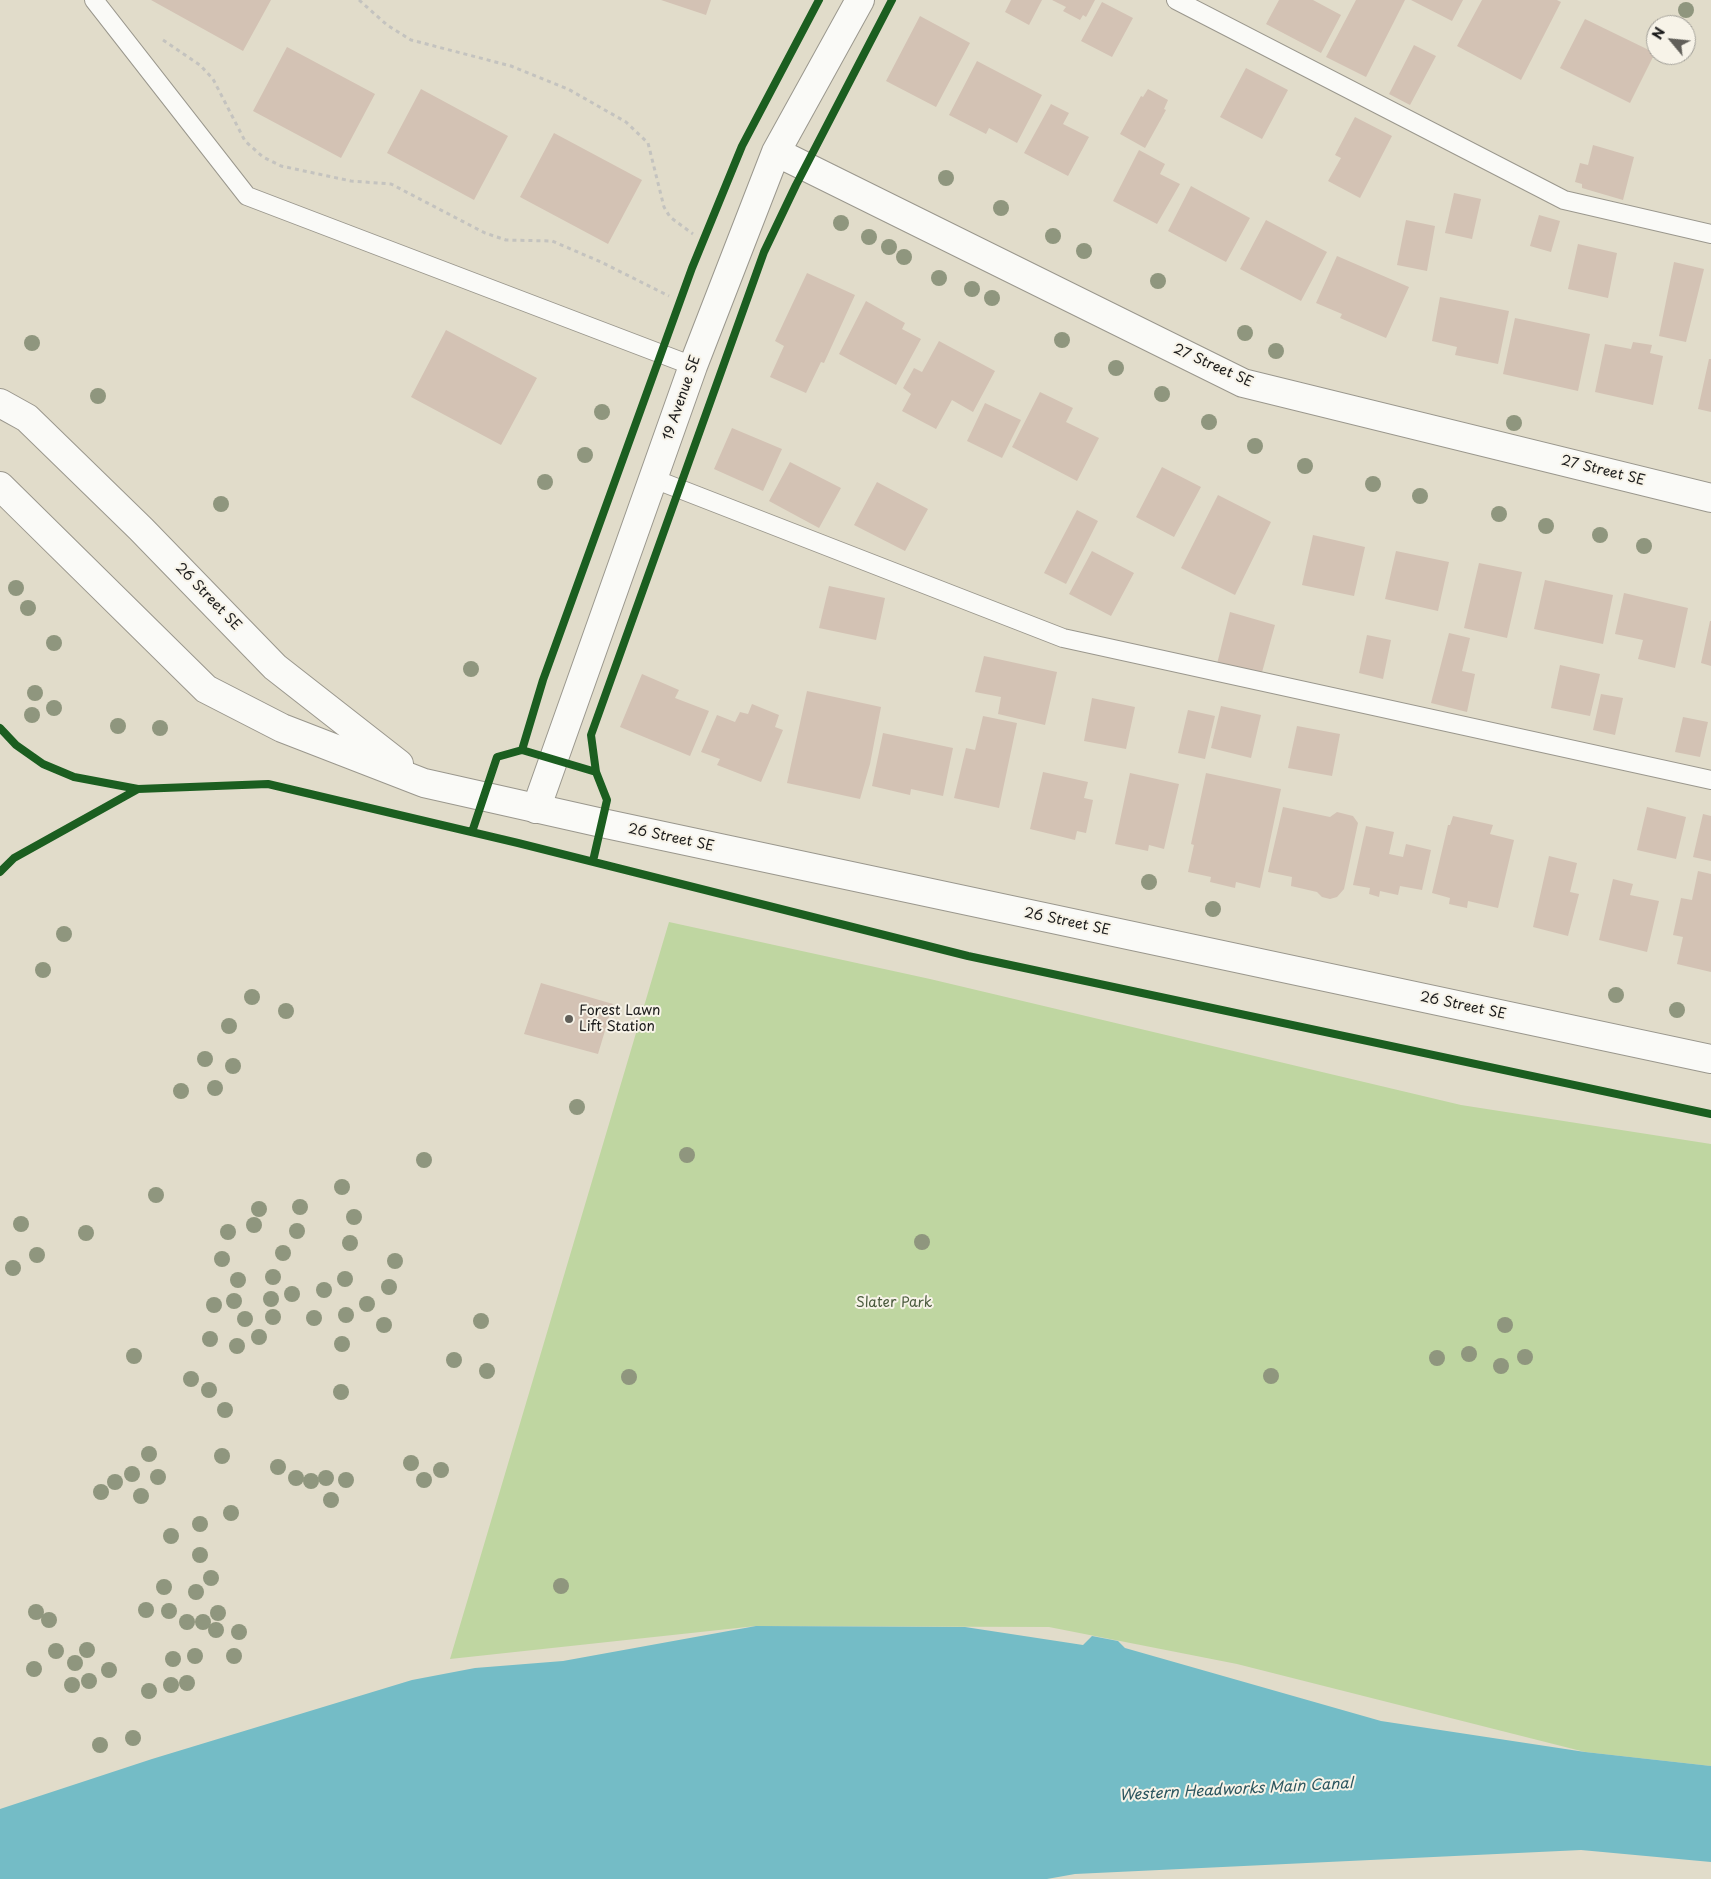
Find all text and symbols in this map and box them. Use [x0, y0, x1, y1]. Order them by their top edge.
north arrow [1646, 15, 1696, 65]
text: N [1646, 23, 1670, 43]
street label: 27 Street SE [1170, 341, 1256, 391]
street label: 19 Avenue SE [660, 353, 704, 443]
street label: 27 Street SE [1559, 452, 1647, 490]
street label: 26 Street SE [172, 560, 244, 634]
street label: 26 Street SE [626, 821, 716, 855]
street label: 26 Street SE [1022, 905, 1112, 939]
street label: 26 Street SE [1418, 989, 1508, 1023]
place label: Forest Lawn Lift Station [579, 1003, 660, 1036]
marker: Forest Lawn Lift Station [563, 1013, 575, 1025]
park label: Slater Park [856, 1295, 932, 1311]
water label: Western Headworks Main Canal [1119, 1775, 1353, 1805]

